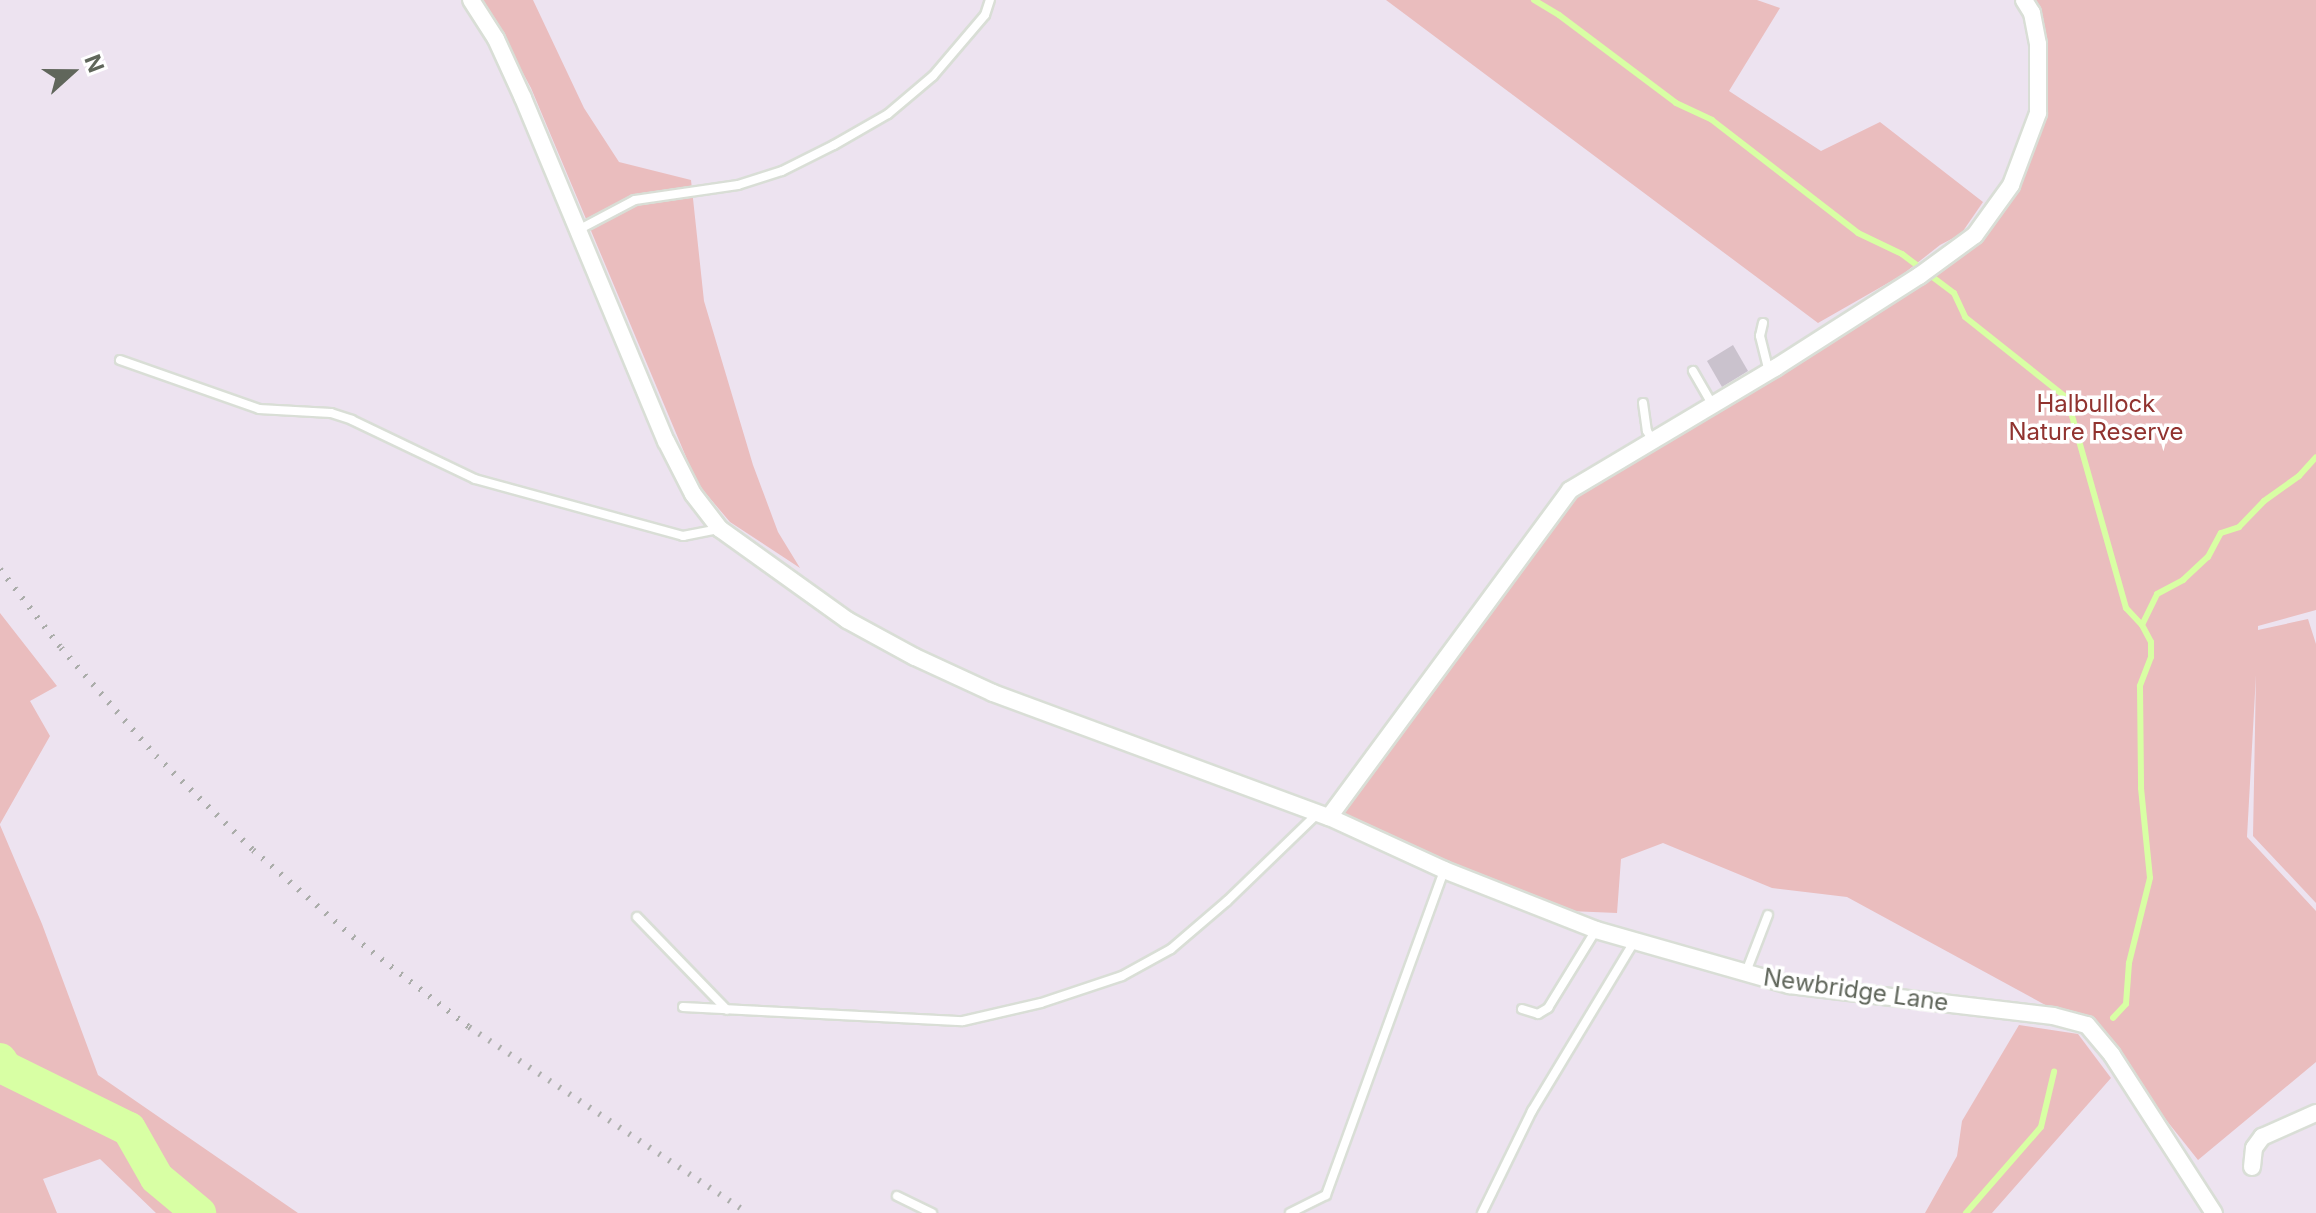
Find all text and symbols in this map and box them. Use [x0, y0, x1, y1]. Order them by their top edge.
north arrow [32, 32, 112, 112]
text: N [79, 51, 110, 76]
park label: Halbullock Nature Reserve [2008, 390, 2184, 446]
street label: Newbridge Lane [1762, 963, 1950, 1017]

